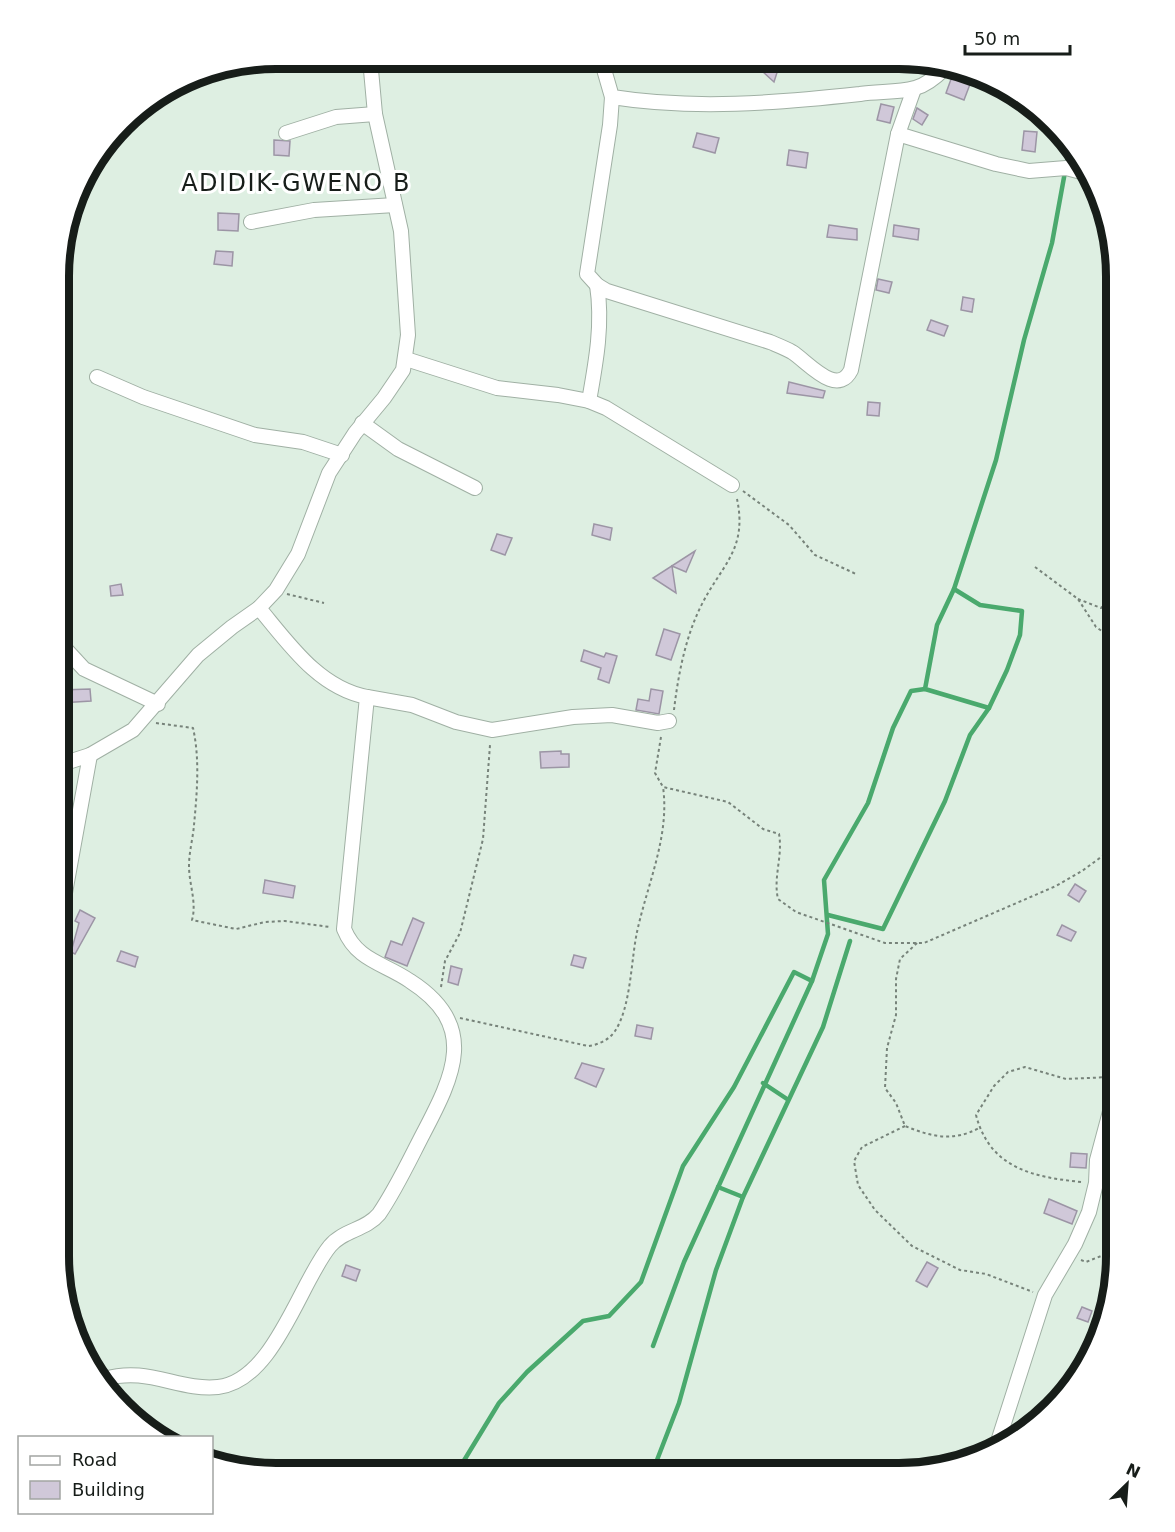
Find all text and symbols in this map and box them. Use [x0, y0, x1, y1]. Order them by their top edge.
scale bar [965, 18, 1070, 56]
text: 50 m [974, 28, 1020, 49]
district label: ADIDIK-GWENO B [181, 169, 411, 197]
legend [18, 1436, 213, 1514]
text: Road [72, 1449, 117, 1470]
north arrow [1097, 1454, 1157, 1514]
text: N [1123, 1459, 1143, 1482]
text: Building [72, 1479, 145, 1500]

